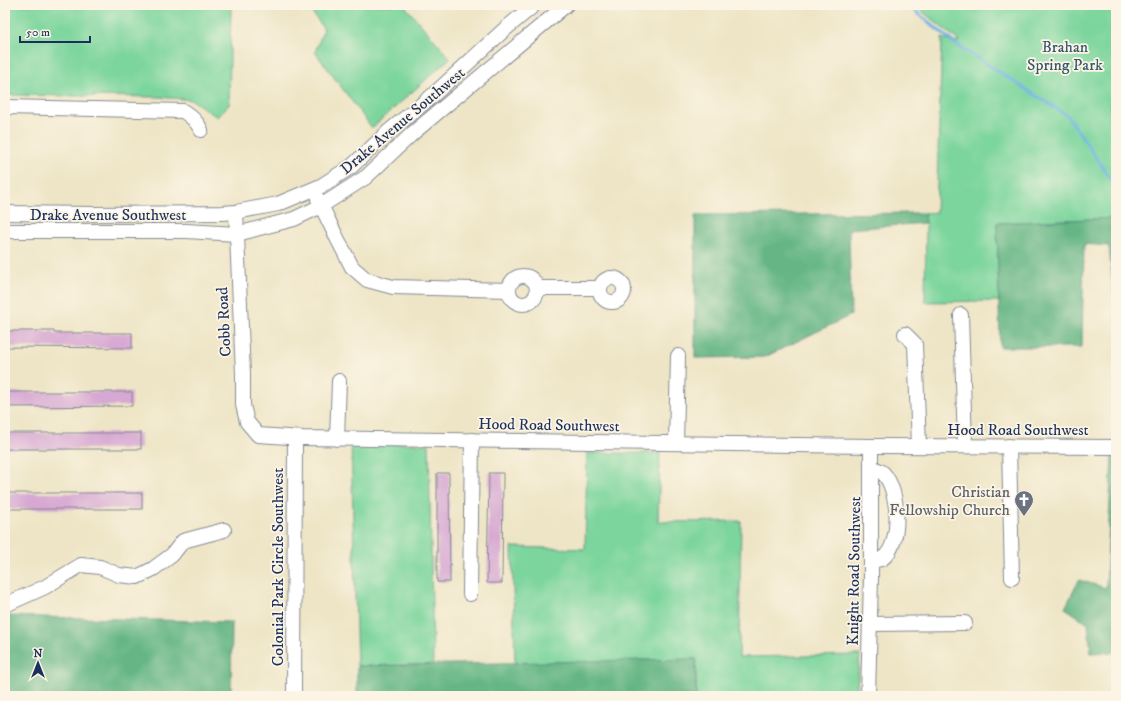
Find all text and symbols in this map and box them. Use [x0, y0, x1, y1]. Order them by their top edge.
scale bar [20, 18, 90, 44]
text: 50 m [26, 25, 50, 40]
park label: Brahan Spring Park [1027, 37, 1103, 75]
street label: Drake Avenue Southwest [336, 63, 469, 179]
street label: Drake Avenue Southwest [30, 205, 186, 225]
street label: Cobb Road [212, 286, 236, 357]
street label: Hood Road Southwest [478, 414, 620, 436]
street label: Hood Road Southwest [947, 420, 1089, 440]
street label: Colonial Park Circle Southwest [268, 468, 288, 666]
place label: Christian Fellowship Church [889, 482, 1011, 520]
church icon: Christian Fellowship Church [1013, 489, 1035, 517]
street label: Knight Road Southwest [843, 496, 865, 646]
north arrow [18, 643, 58, 683]
text: N [33, 647, 43, 661]

